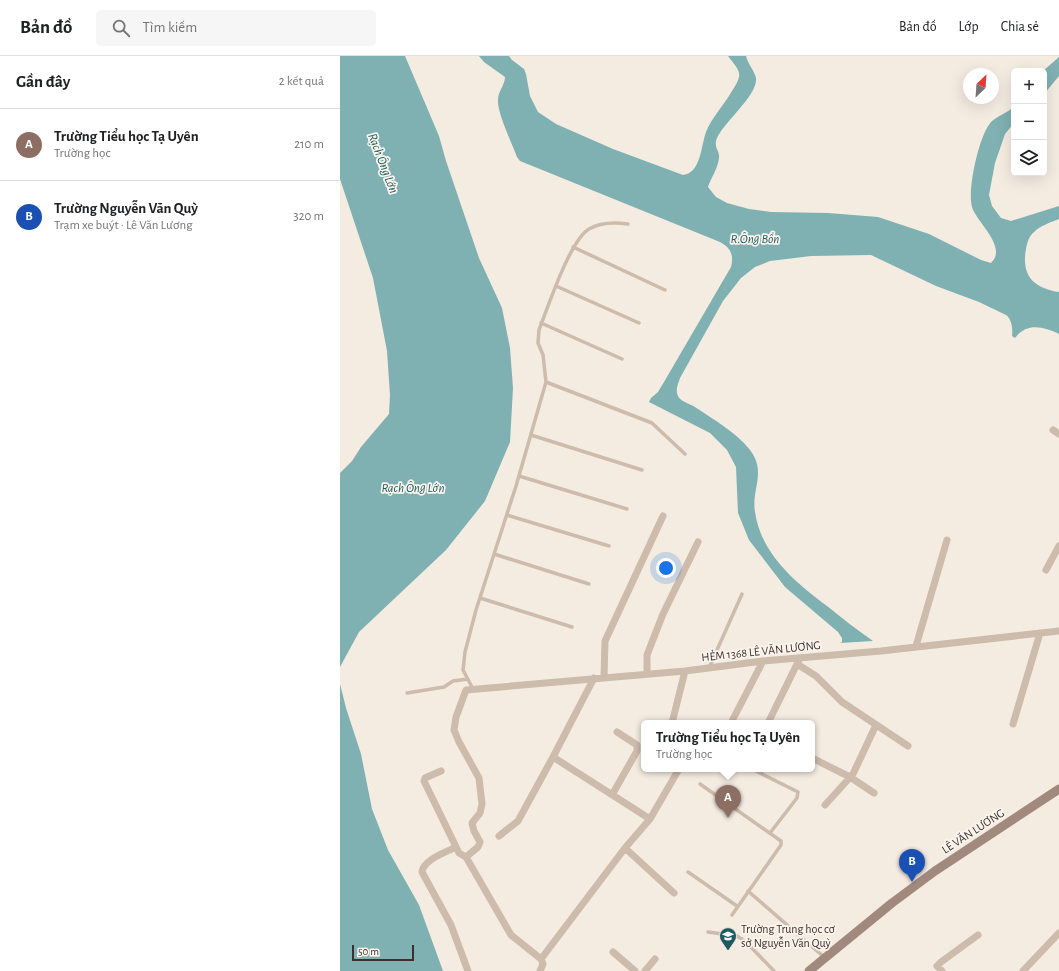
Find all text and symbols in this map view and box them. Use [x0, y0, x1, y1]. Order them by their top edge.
search box [96, 10, 376, 46]
icon: search [110, 17, 132, 39]
text: Bản đồ [20, 18, 72, 37]
text: Tìm kiếm [142, 20, 197, 35]
text: Bản đồ [899, 20, 937, 34]
text: Lớp [959, 20, 979, 34]
text: Chia sẻ [1001, 20, 1039, 34]
north arrow [963, 68, 999, 104]
map controls [1011, 68, 1047, 176]
button: + [1011, 68, 1047, 104]
text: Gần đây [16, 73, 70, 90]
text: 2 kết quả [279, 75, 324, 88]
button: − [1011, 104, 1047, 140]
text: Trường Tiểu học Tạ Uyên [54, 129, 199, 144]
water label: Rạch Ông Lớn [365, 131, 401, 195]
text: A [25, 138, 33, 151]
text: 210 m [294, 138, 324, 151]
button: layers [1011, 140, 1047, 176]
text: Trường học [54, 147, 110, 160]
text: Trường Nguyễn Văn Quỳ [54, 201, 198, 216]
text: B [25, 210, 33, 223]
text: 320 m [293, 210, 324, 223]
text: Trạm xe buýt · Lê Văn Lương [54, 219, 193, 232]
water label: R.Ông Bổn [731, 232, 779, 246]
water label: Rạch Ông Lớn [381, 481, 445, 495]
your location [656, 558, 676, 578]
street label: HẺM 1368 LÊ VĂN LƯƠNG [701, 637, 821, 663]
popup [641, 720, 815, 772]
text: Trường Tiểu học Tạ Uyên [656, 730, 800, 745]
text: Trường học [656, 748, 712, 761]
pin: A [715, 785, 741, 818]
street label: LÊ VĂN LƯƠNG [939, 806, 1006, 856]
pin: B [899, 849, 925, 882]
place label: Trường Trung học cơ sở Nguyễn Văn Quỳ [741, 923, 835, 950]
school or university icon: Trường Trung học cơ sở Nguyễn Văn Quỳ [718, 926, 738, 951]
scale bar [352, 943, 414, 962]
text: 50 m [358, 946, 379, 957]

